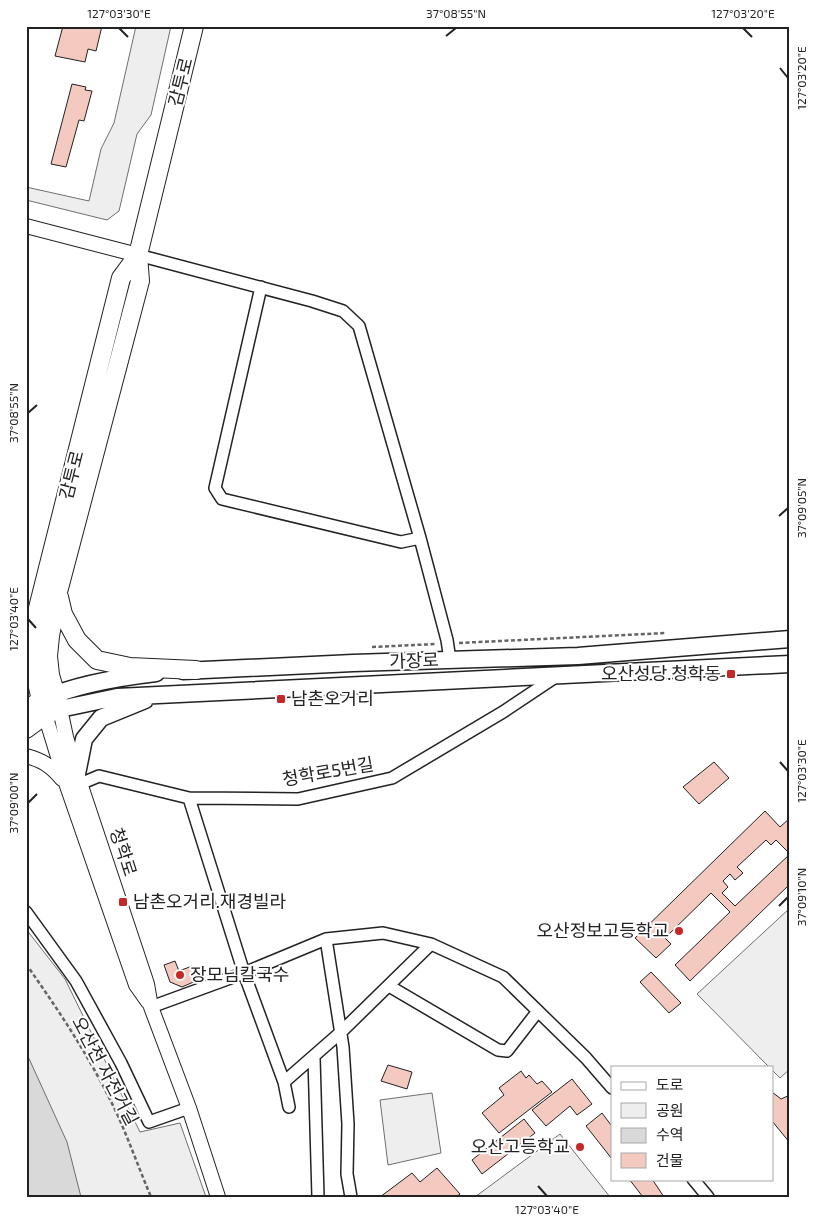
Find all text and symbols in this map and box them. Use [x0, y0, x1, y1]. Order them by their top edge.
text: 127°03'30"E [87, 6, 151, 20]
text: 37°08'55"N [426, 6, 486, 20]
text: 127°03'20"E [711, 6, 775, 20]
text: 127°03'20"E [794, 46, 808, 110]
street label: 감투로 [163, 55, 197, 109]
text: 37°08'55"N [6, 383, 20, 443]
street label: 감투로 [54, 448, 88, 502]
text: 37°09'05"N [794, 478, 808, 538]
text: 127°03'40"E [6, 587, 20, 651]
street label: 가장로 [389, 648, 439, 672]
place label: 오산성당.청학동 [601, 662, 721, 684]
marker: 오산성당.청학동 [725, 668, 737, 680]
place label: 남촌오거리 [291, 687, 374, 709]
marker: 남촌오거리 [275, 693, 287, 705]
text: 127°03'30"E [794, 739, 808, 803]
street label: 청학로5번길 [280, 752, 375, 790]
text: 37°09'00"N [6, 773, 20, 833]
street label: 청학로 [106, 825, 142, 879]
text: 37°09'10"N [794, 868, 808, 926]
place label: 남촌오거리.재경빌라 [133, 890, 287, 912]
marker: 남촌오거리.재경빌라 [117, 896, 129, 908]
place label: 오산정보고등학교 [537, 919, 669, 941]
marker: 오산정보고등학교 [673, 925, 685, 937]
place label: 장모님칼국수 [190, 963, 289, 985]
marker: 장모님칼국수 [174, 969, 186, 981]
street label: 오산천 자전거길 [68, 1012, 144, 1129]
legend [611, 1066, 774, 1180]
text: 도로 [656, 1075, 684, 1093]
text: 공원 [656, 1101, 684, 1119]
text: 수역 [656, 1125, 684, 1143]
place label: 오산고등학교 [471, 1135, 570, 1157]
marker: 오산고등학교 [574, 1141, 586, 1153]
text: 건물 [656, 1151, 684, 1169]
text: 127°03'40"E [515, 1202, 579, 1216]

